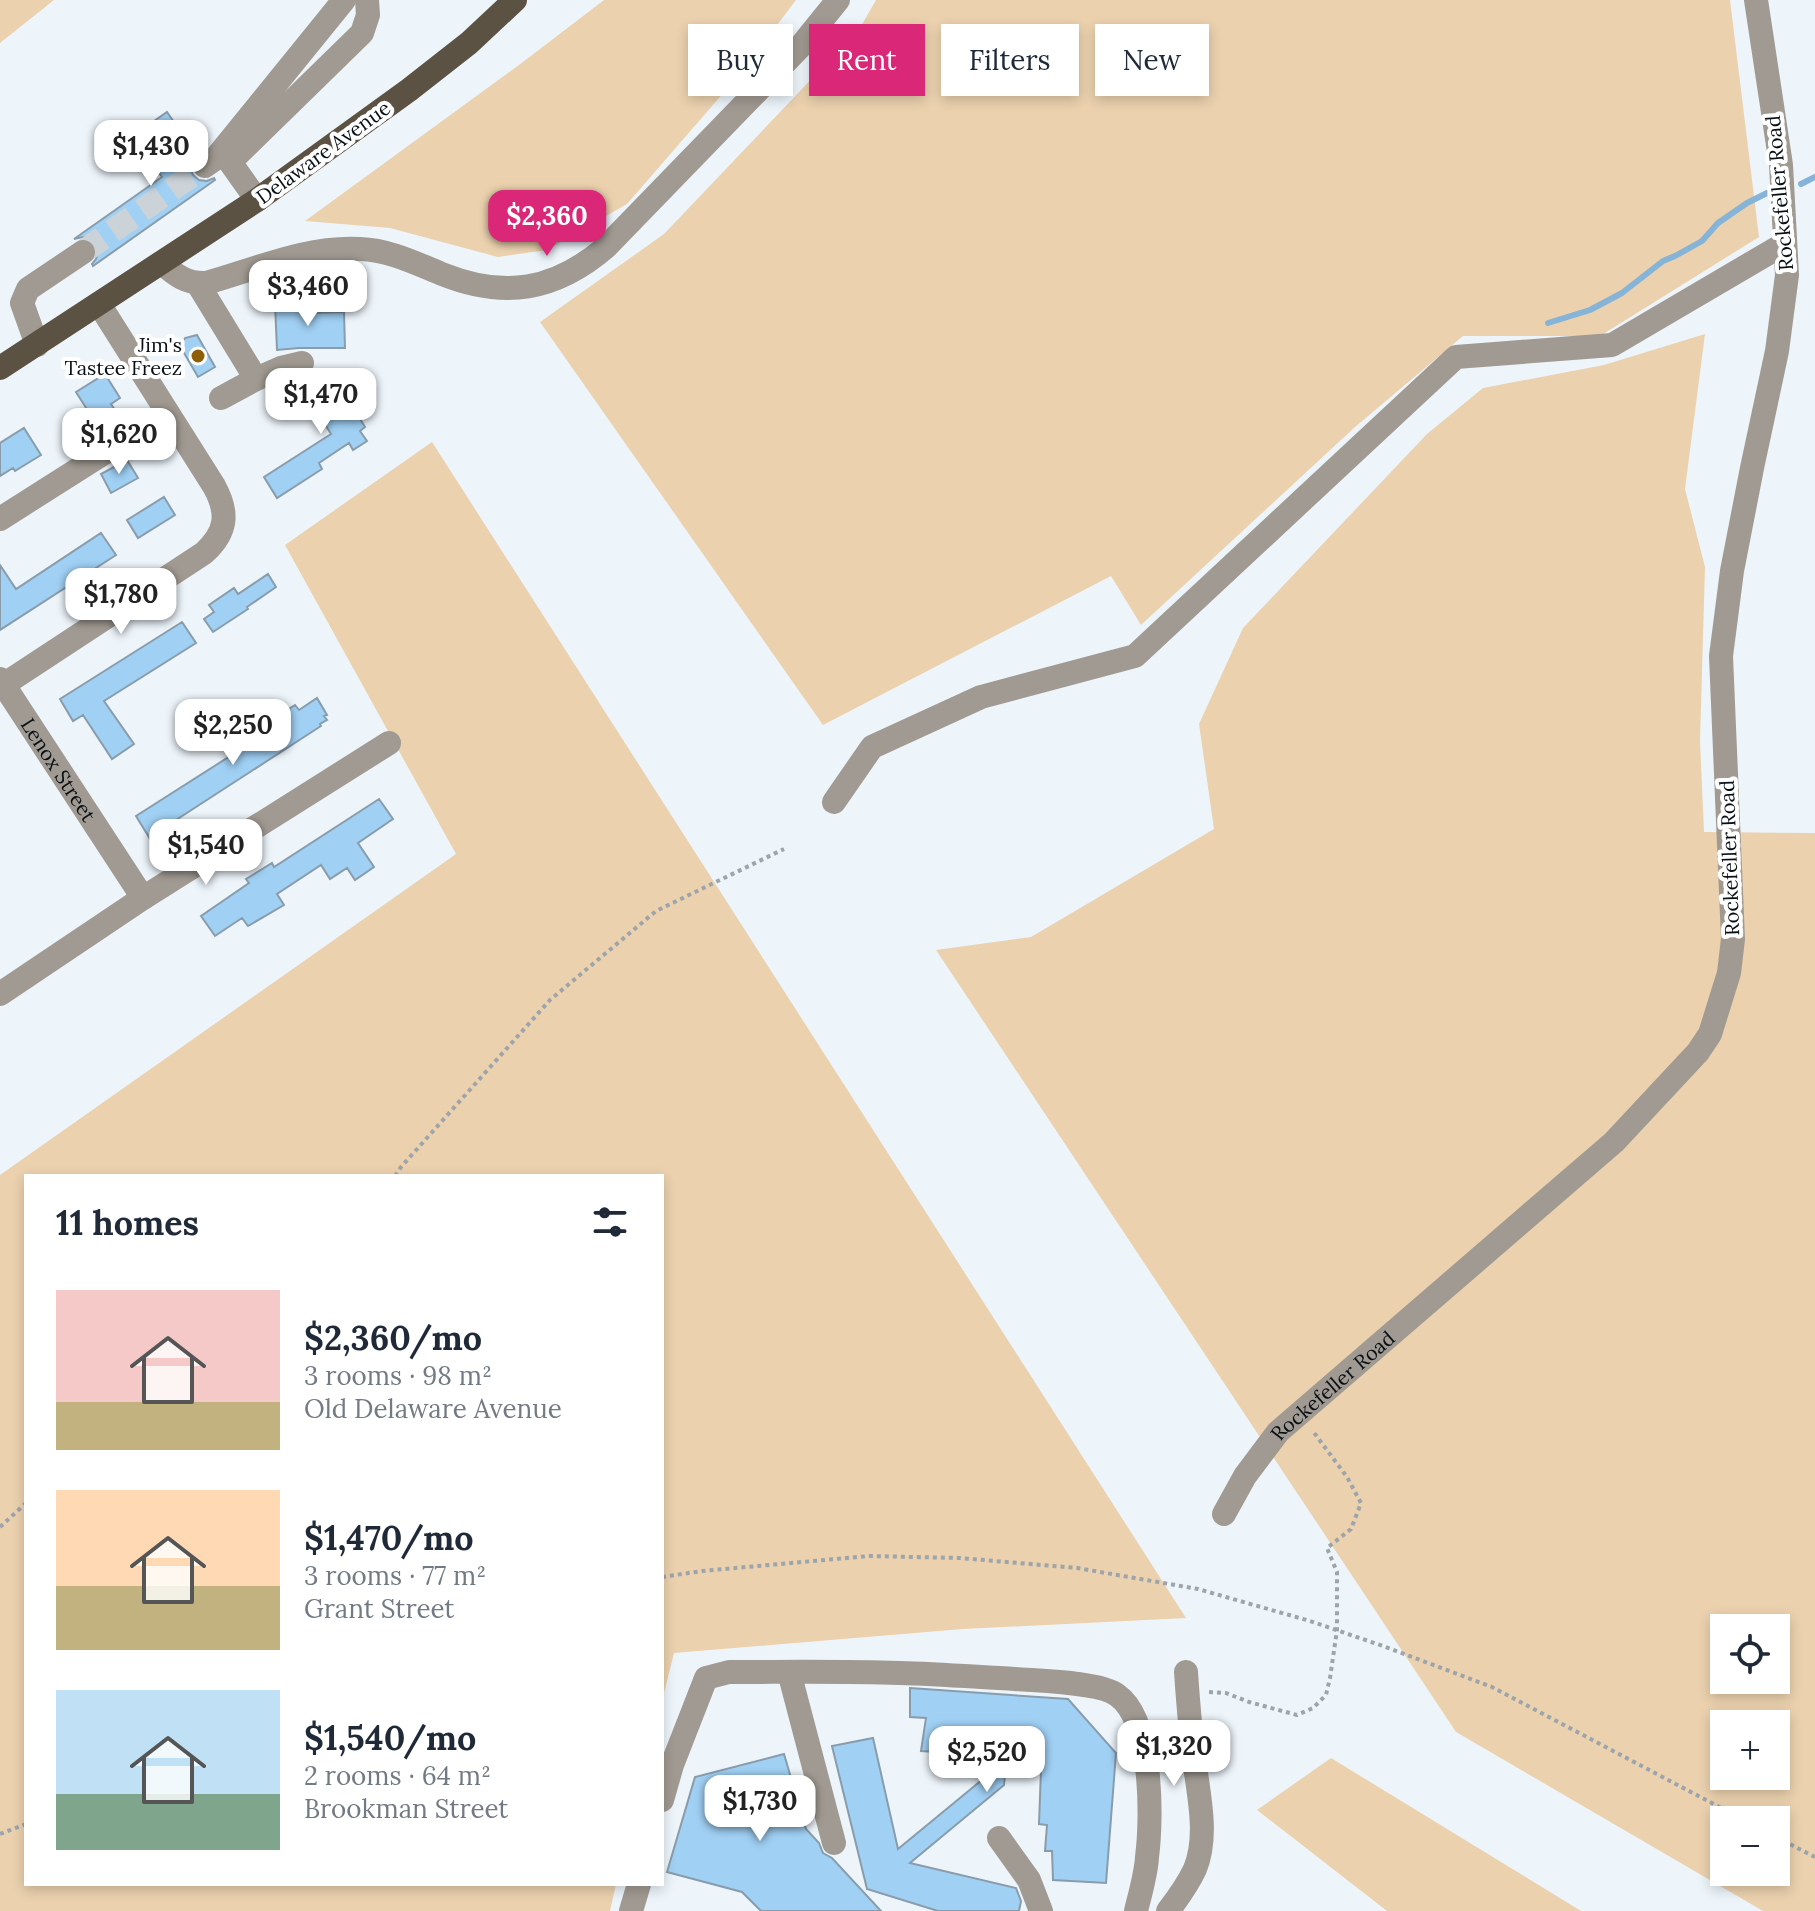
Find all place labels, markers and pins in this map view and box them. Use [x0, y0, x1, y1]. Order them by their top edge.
pin: $1,430 [86, 120, 216, 188]
pin: $2,360 [482, 190, 612, 258]
pin: $3,460 [243, 260, 373, 328]
place label: Jim's Tastee Freez [64, 332, 182, 380]
marker: Jim's Tastee Freez [189, 347, 207, 365]
pin: $1,470 [256, 368, 386, 436]
pin: $1,620 [54, 408, 184, 476]
pin: $1,780 [56, 568, 186, 636]
pin: $2,250 [168, 699, 298, 767]
pin: $1,540 [141, 819, 271, 887]
pin: $1,320 [1109, 1720, 1239, 1788]
pin: $2,520 [922, 1726, 1052, 1794]
pin: $1,730 [695, 1775, 825, 1843]

